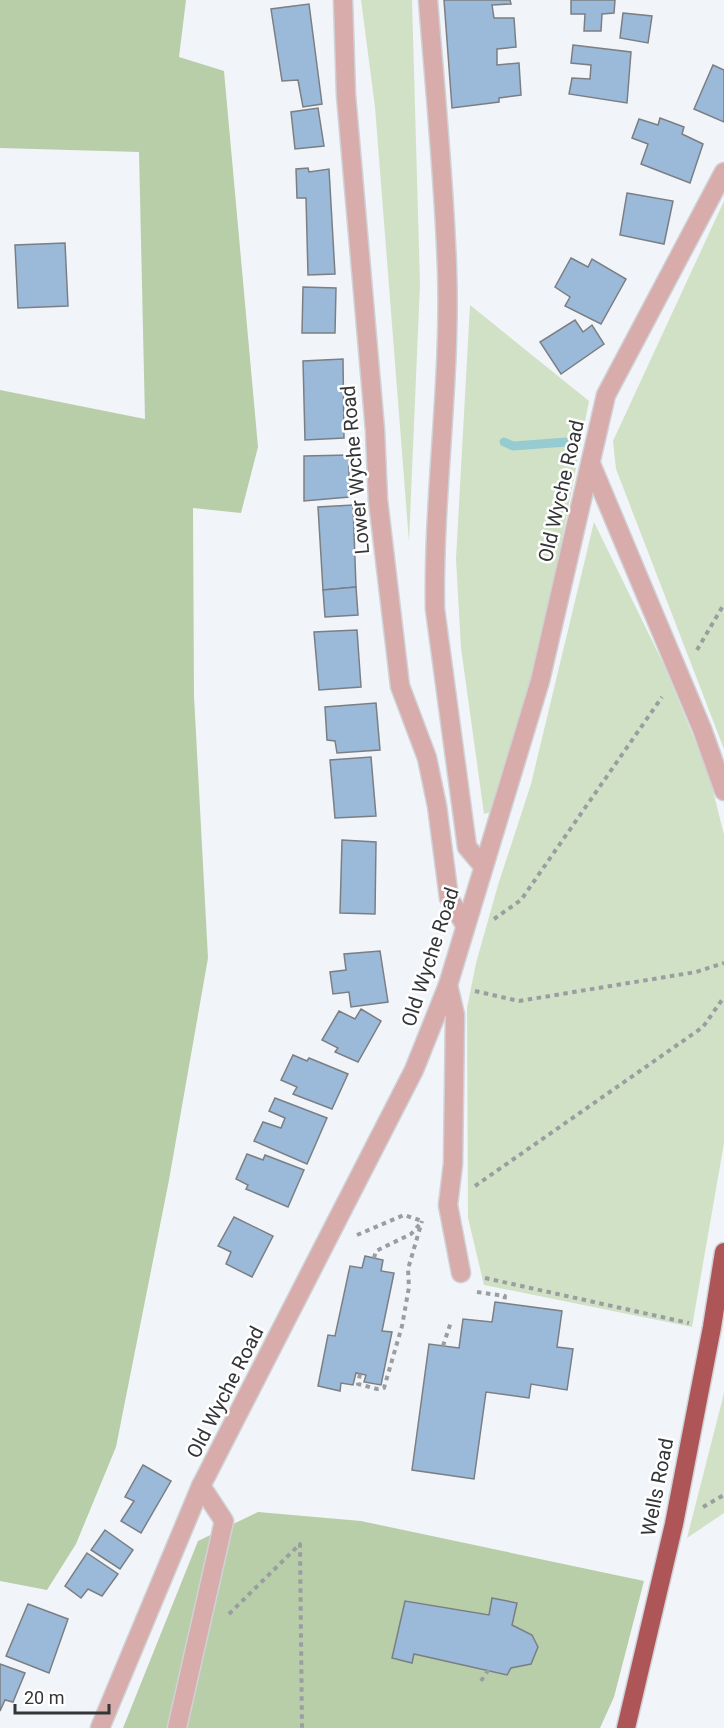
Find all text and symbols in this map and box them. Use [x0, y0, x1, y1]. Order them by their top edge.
street label: Lower Wyche Road [336, 384, 374, 556]
street label: Old Wyche Road [533, 418, 589, 564]
street label: Old Wyche Road [396, 884, 464, 1030]
street label: Old Wyche Road [181, 1322, 269, 1462]
street label: Wells Road [636, 1436, 678, 1538]
scale bar [15, 1677, 110, 1715]
text: 20 m [24, 1687, 64, 1708]

